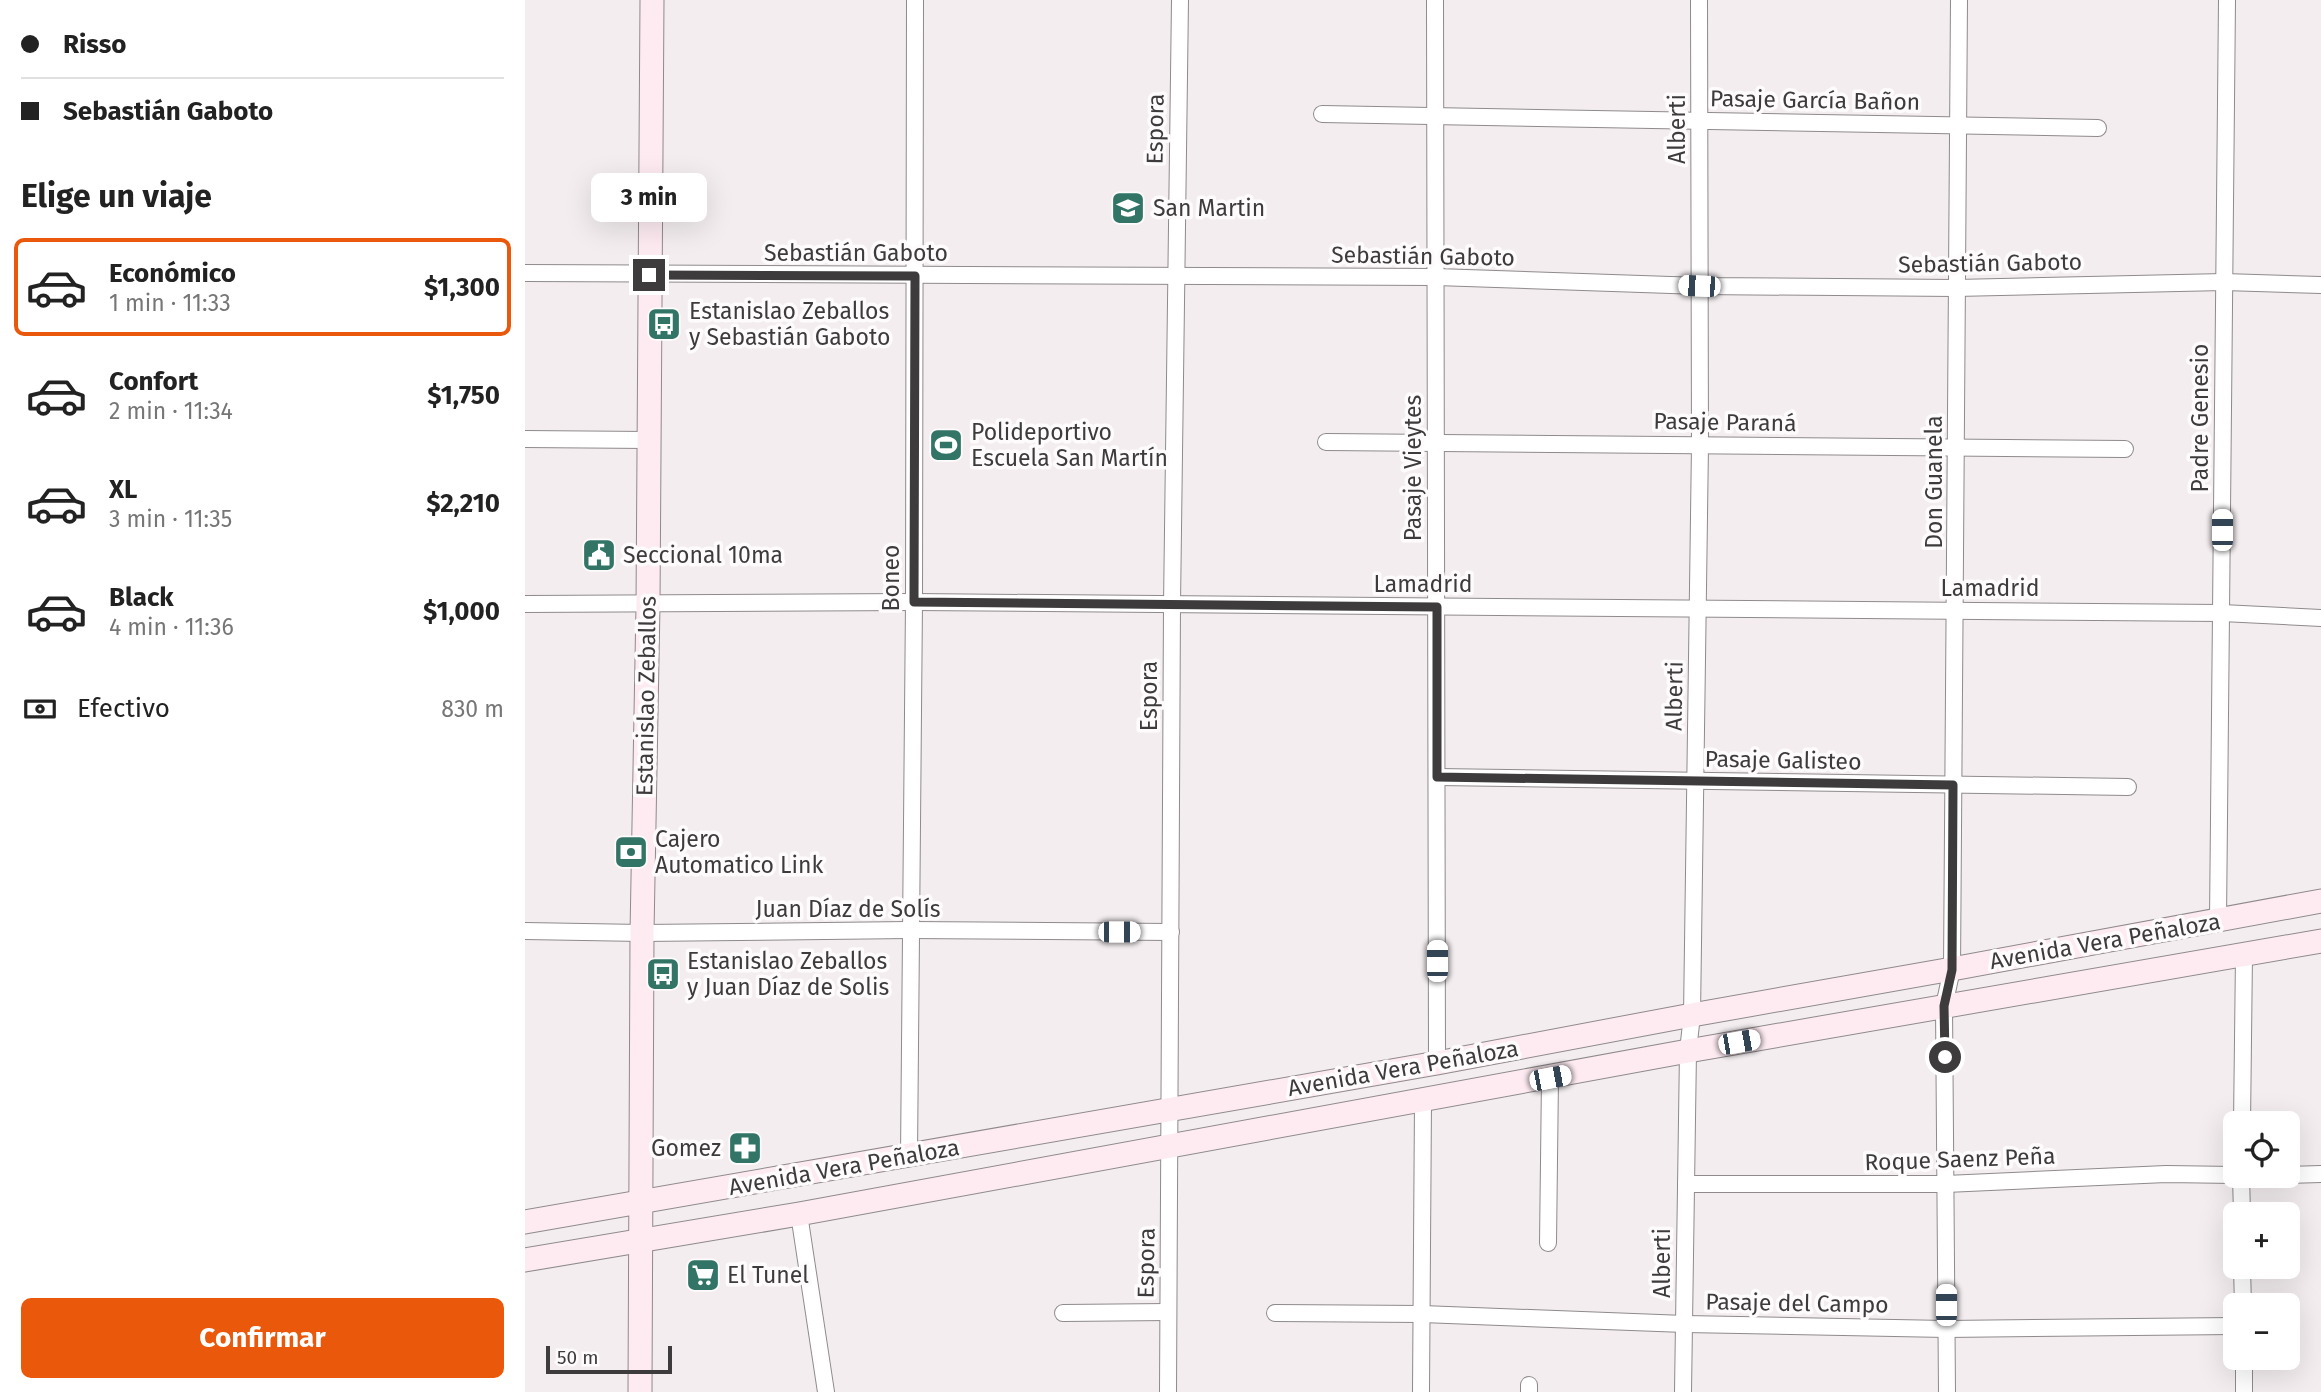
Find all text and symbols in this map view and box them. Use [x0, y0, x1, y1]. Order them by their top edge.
text: Risso [63, 29, 127, 60]
street label: Pasaje García Bañon [1710, 84, 1920, 116]
street label: Espora [1140, 93, 1170, 165]
street label: Alberti [1663, 94, 1691, 164]
text: Sebastián Gaboto [63, 96, 273, 127]
callout: 3 min [591, 174, 707, 222]
text: Elige un viaje [21, 177, 212, 215]
text: 3 min [621, 183, 677, 211]
school or university icon: San Martin [1109, 189, 1147, 227]
place label: San Martin [1153, 194, 1265, 222]
street label: Sebastián Gaboto [764, 239, 948, 267]
street label: Sebastián Gaboto [1331, 240, 1515, 272]
street label: Sebastián Gaboto [1898, 247, 2082, 279]
icon: car [25, 256, 88, 319]
text: Económico [109, 258, 236, 289]
route end [633, 259, 665, 291]
text: $1,300 [424, 272, 500, 303]
car [1678, 275, 1721, 297]
text: 1 min · 11:33 [109, 289, 231, 317]
place label: Estanislao Zeballos y Sebastián Gaboto [689, 297, 890, 351]
bus stop icon: Estanislao Zeballos y Sebastián Gaboto [645, 305, 683, 343]
street label: Padre Genesio [2186, 344, 2214, 492]
icon: car [25, 364, 88, 427]
text: Confort [109, 366, 198, 397]
text: $1,750 [427, 380, 500, 411]
street label: Pasaje Vieytes [1399, 395, 1427, 541]
text: 2 min · 11:34 [109, 397, 233, 425]
street label: Pasaje Paraná [1653, 407, 1797, 437]
street label: Don Guanela [1920, 415, 1948, 549]
place label: Polideportivo Escuela San Martín [971, 418, 1168, 472]
sports icon: Polideportivo Escuela San Martín [927, 426, 965, 464]
icon: car [25, 472, 88, 535]
text: XL [109, 474, 137, 505]
text: $2,210 [426, 488, 500, 519]
text: 3 min · 11:35 [109, 505, 232, 533]
car [2212, 509, 2233, 551]
public building icon: Seccional 10ma [580, 536, 618, 574]
place label: Seccional 10ma [623, 541, 783, 569]
street label: Boneo [877, 545, 905, 611]
street label: Lamadrid [1374, 570, 1472, 598]
street label: Lamadrid [1941, 574, 2039, 602]
icon: car [25, 580, 88, 643]
text: Black [109, 582, 174, 613]
text: $1,000 [423, 596, 500, 627]
street label: Estanislao Zeballos [630, 596, 662, 796]
text: 4 min · 11:36 [109, 613, 234, 641]
street label: Espora [1135, 661, 1163, 731]
street label: Alberti [1659, 661, 1689, 731]
icon: cash [21, 690, 59, 728]
text: Efectivo [77, 693, 170, 724]
text: 830 m [441, 695, 504, 723]
street label: Pasaje Galisteo [1704, 745, 1862, 775]
place label: Cajero Automatico Link [655, 825, 823, 879]
bank icon: Cajero Automatico Link [612, 833, 650, 871]
street label: Juan Díaz de Solís [756, 895, 940, 923]
street label: Avenida Vera Peñaloza [1987, 907, 2223, 975]
car [1099, 922, 1141, 943]
car [1427, 940, 1448, 982]
place label: Estanislao Zeballos y Juan Díaz de Solis [687, 947, 889, 1001]
bus stop icon: Estanislao Zeballos y Juan Díaz de Solis [644, 955, 682, 993]
car [1717, 1028, 1762, 1056]
street label: Avenida Vera Peñaloza [1285, 1034, 1521, 1102]
route start [1929, 1041, 1961, 1073]
car [1528, 1064, 1573, 1092]
map controls [2223, 1111, 2300, 1370]
button: locate [2223, 1111, 2300, 1188]
pharmacy icon: Gomez [726, 1129, 764, 1167]
street label: Avenida Vera Peñaloza [726, 1133, 962, 1201]
place label: Gomez [651, 1134, 721, 1162]
street label: Roque Saenz Peña [1864, 1142, 2056, 1176]
button: + [2223, 1202, 2300, 1279]
street label: Espora [1131, 1227, 1161, 1299]
street label: Alberti [1648, 1228, 1676, 1298]
supermarket icon: El Tunel [684, 1256, 722, 1294]
place label: El Tunel [727, 1261, 809, 1289]
car [1936, 1284, 1957, 1326]
street label: Pasaje del Campo [1705, 1287, 1889, 1319]
button: − [2223, 1293, 2300, 1370]
button: Confirmar [21, 1298, 504, 1378]
scale bar [546, 1343, 672, 1375]
text: 50 m [557, 1346, 598, 1369]

